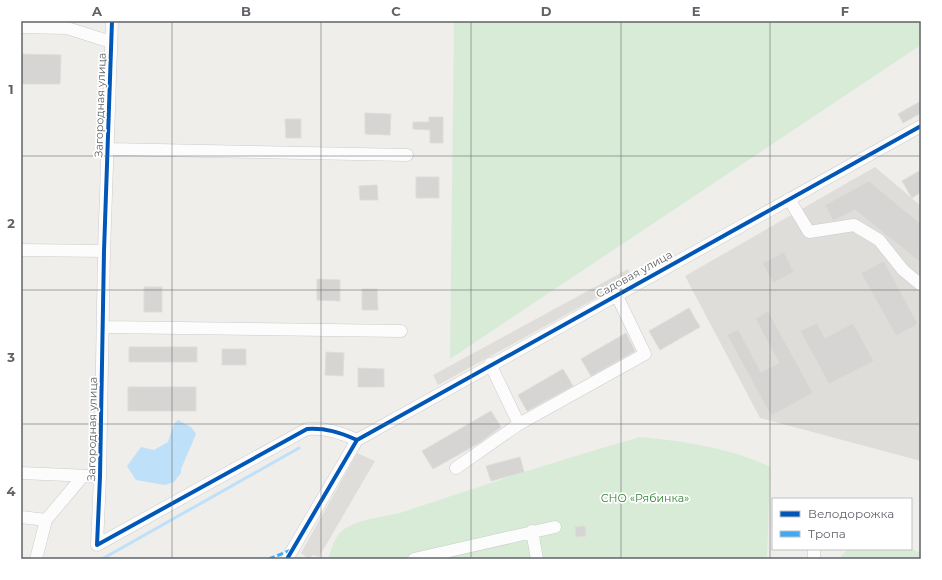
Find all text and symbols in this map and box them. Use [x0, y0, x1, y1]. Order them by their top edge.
text: A [91, 3, 103, 19]
text: B [241, 3, 251, 19]
text: C [391, 3, 401, 19]
text: D [541, 3, 552, 19]
text: E [692, 3, 701, 19]
text: F [841, 3, 849, 19]
street label: Загородная улица [91, 52, 109, 158]
text: 1 [8, 81, 14, 97]
text: 2 [7, 215, 15, 231]
street label: Садовая улица [593, 247, 675, 301]
text: 3 [6, 349, 15, 365]
street label: Загородная улица [84, 377, 100, 481]
text: 4 [7, 483, 16, 499]
park label: СНО «Рябинка» [601, 491, 689, 505]
legend [772, 498, 912, 550]
text: Велодорожка [808, 506, 894, 521]
text: Тропа [808, 526, 846, 541]

